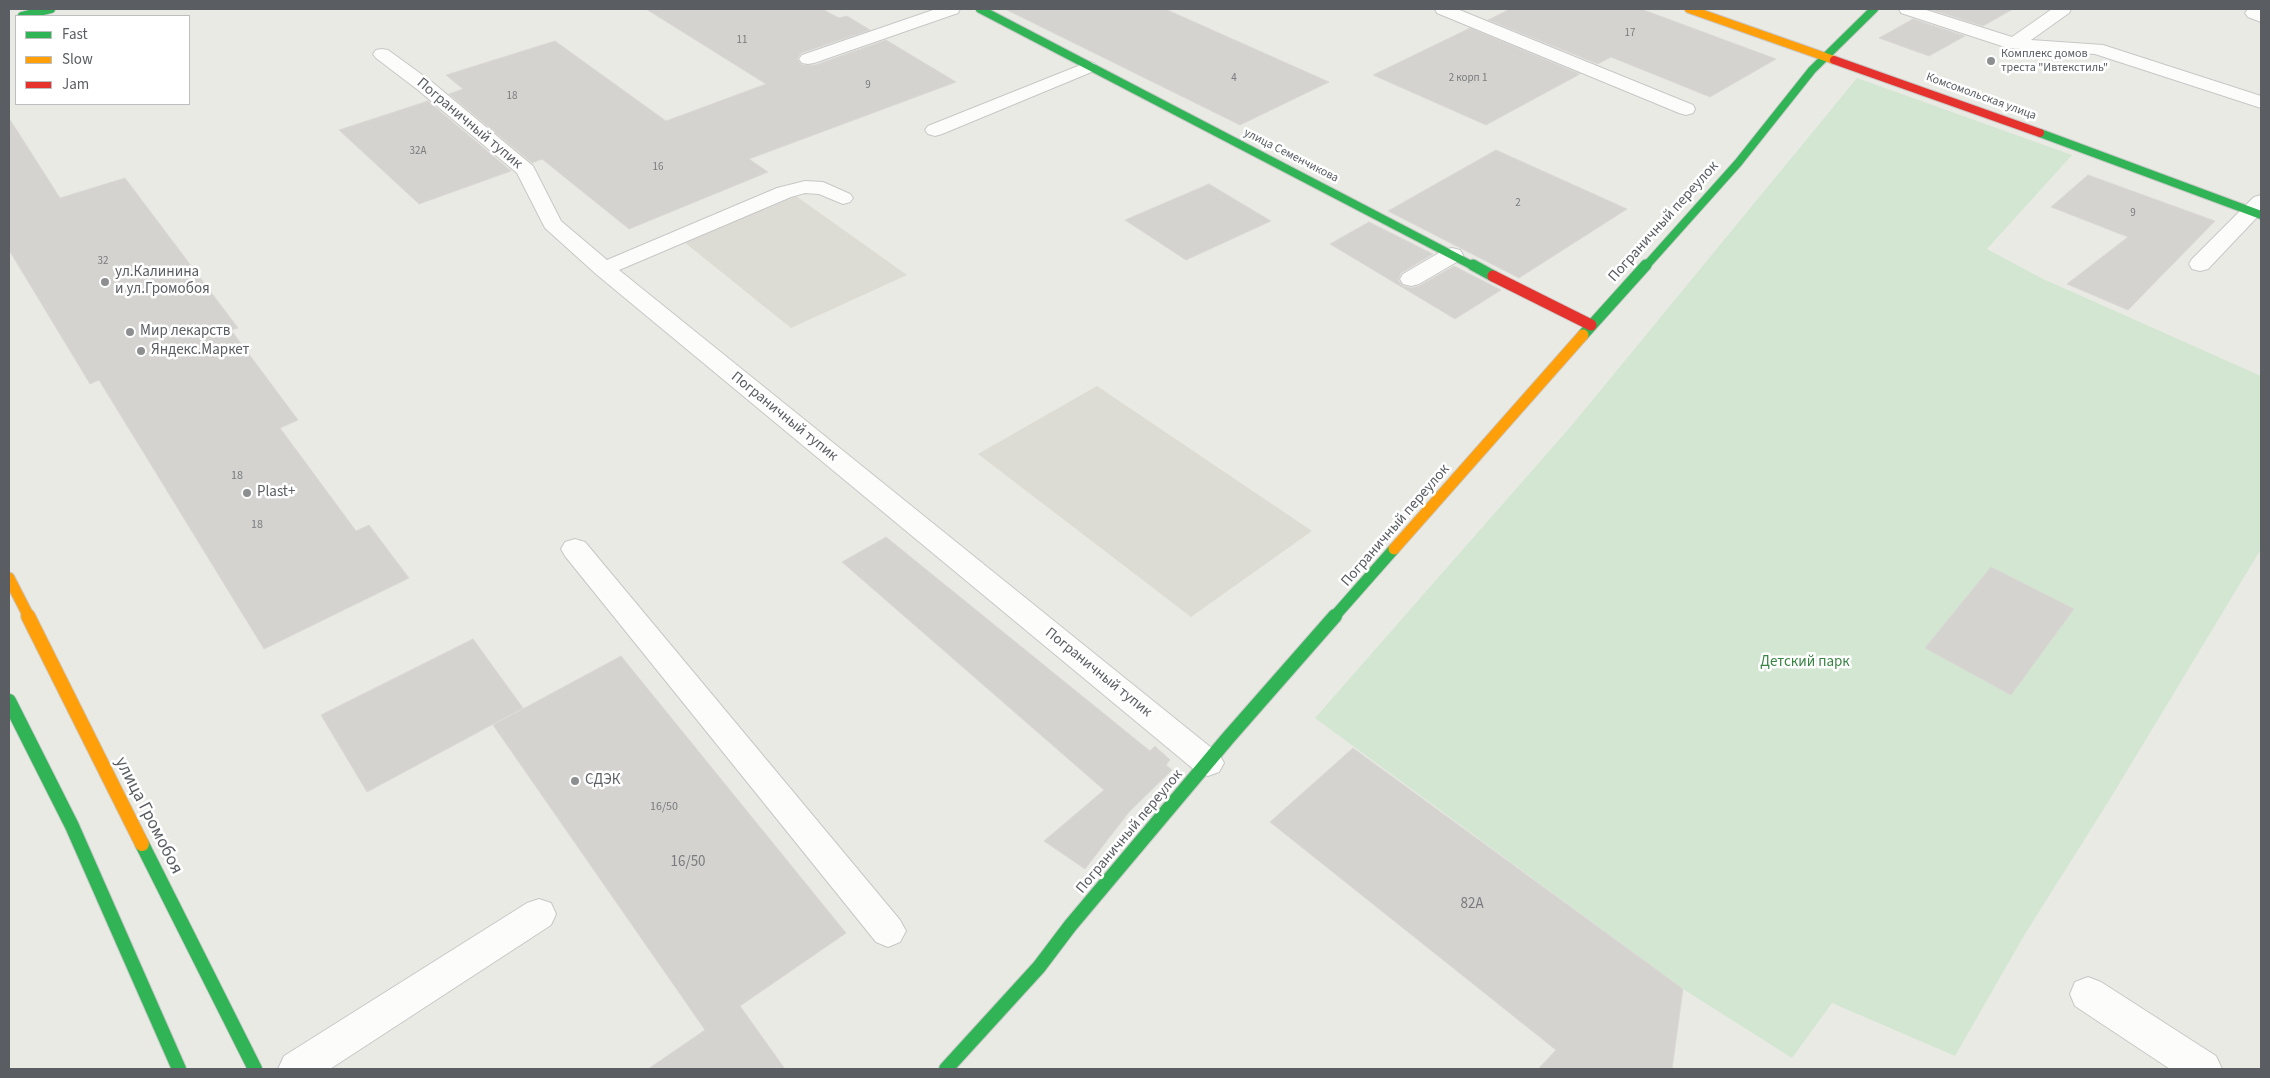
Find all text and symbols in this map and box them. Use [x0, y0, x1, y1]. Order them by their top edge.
legend [15, 15, 190, 105]
text: Fast [62, 24, 88, 45]
house number: 17 [1625, 27, 1635, 41]
house number: 11 [737, 34, 747, 48]
place label: Комплекс домов треста "Ивтекстиль" [2001, 47, 2108, 75]
text: Slow [62, 49, 93, 70]
marker: Комплекс домов треста "Ивтекстиль" [1985, 55, 1997, 67]
street label: Комсомольская улица [1924, 70, 2038, 124]
house number: 4 [1231, 72, 1237, 86]
house number: 2 корп 1 [1449, 72, 1487, 86]
text: Jam [62, 74, 89, 95]
street label: Пограничный тупик [413, 75, 525, 173]
house number: 9 [865, 79, 871, 93]
house number: 18 [507, 90, 517, 104]
street label: улица Семенчикова [1241, 126, 1341, 186]
house number: 32А [410, 145, 426, 159]
street label: Пограничный переулок [1605, 158, 1723, 286]
house number: 16 [653, 161, 663, 175]
house number: 2 [1515, 197, 1521, 211]
house number: 9 [2130, 207, 2136, 221]
house number: 32 [98, 255, 108, 269]
place label: ул.Калинина и ул.Громобоя [115, 264, 210, 299]
marker: ул.Калинина и ул.Громобоя [99, 276, 111, 288]
place label: Мир лекарств [140, 323, 230, 341]
marker: Мир лекарств [124, 326, 136, 338]
place label: Яндекс.Маркет [151, 342, 249, 360]
marker: Яндекс.Маркет [135, 345, 147, 357]
street label: Пограничный тупик [727, 368, 841, 466]
street label: Пограничный переулок [1338, 461, 1454, 591]
house number: 18 [231, 469, 243, 483]
place label: Plast+ [257, 484, 295, 502]
marker: Plast+ [241, 487, 253, 499]
house number: 18 [251, 518, 263, 532]
street label: Пограничный тупик [1041, 624, 1155, 722]
park label: Детский парк [1760, 654, 1850, 672]
street label: улица Громобоя [109, 754, 187, 878]
street label: Пограничный переулок [1073, 766, 1187, 898]
place label: СДЭК [585, 772, 620, 790]
marker: СДЭК [569, 775, 581, 787]
house number: 16/50 [650, 800, 678, 814]
house number: 16/50 [670, 854, 706, 872]
house number: 82А [1460, 896, 1484, 914]

